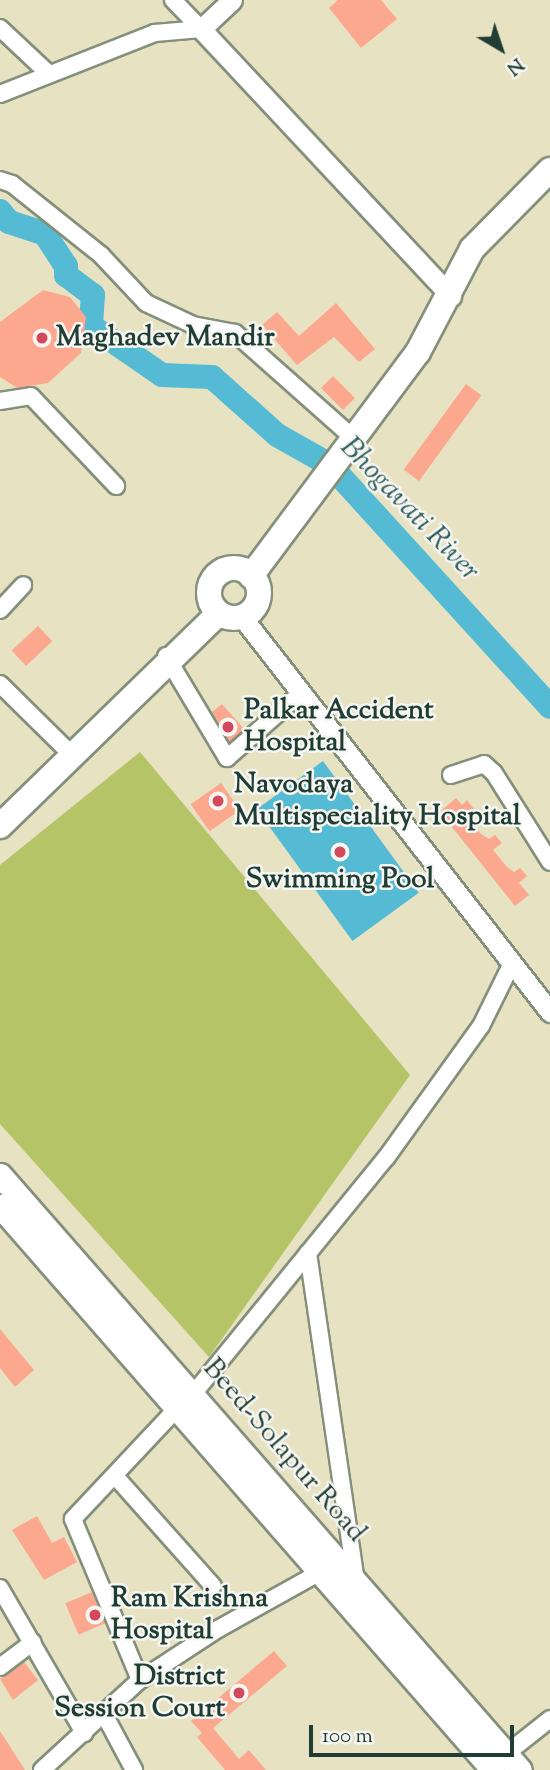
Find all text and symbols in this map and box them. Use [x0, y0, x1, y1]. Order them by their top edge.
north arrow [466, 14, 536, 84]
text: N [500, 50, 529, 81]
place label: Maghadev Mandir [56, 321, 275, 355]
marker: Maghadev Mandir [34, 330, 50, 346]
water label: Bhogavati River [331, 431, 487, 589]
place label: Palkar Accident Hospital [244, 694, 434, 760]
marker: Palkar Accident Hospital [218, 717, 238, 737]
place label: Navodaya Multispeciality Hospital [234, 768, 521, 834]
marker: Navodaya Multispeciality Hospital [208, 791, 228, 811]
marker: Swimming Pool [332, 844, 348, 860]
place label: Swimming Pool [246, 863, 434, 897]
street label: Beed-Solapur Road [195, 1352, 373, 1550]
place label: Ram Krishna Hospital [111, 1582, 268, 1648]
marker: Ram Krishna Hospital [85, 1605, 105, 1625]
place label: District Session Court [54, 1660, 225, 1726]
marker: District Session Court [231, 1685, 247, 1701]
scale bar [312, 1710, 517, 1754]
text: 100 m [322, 1722, 373, 1752]

